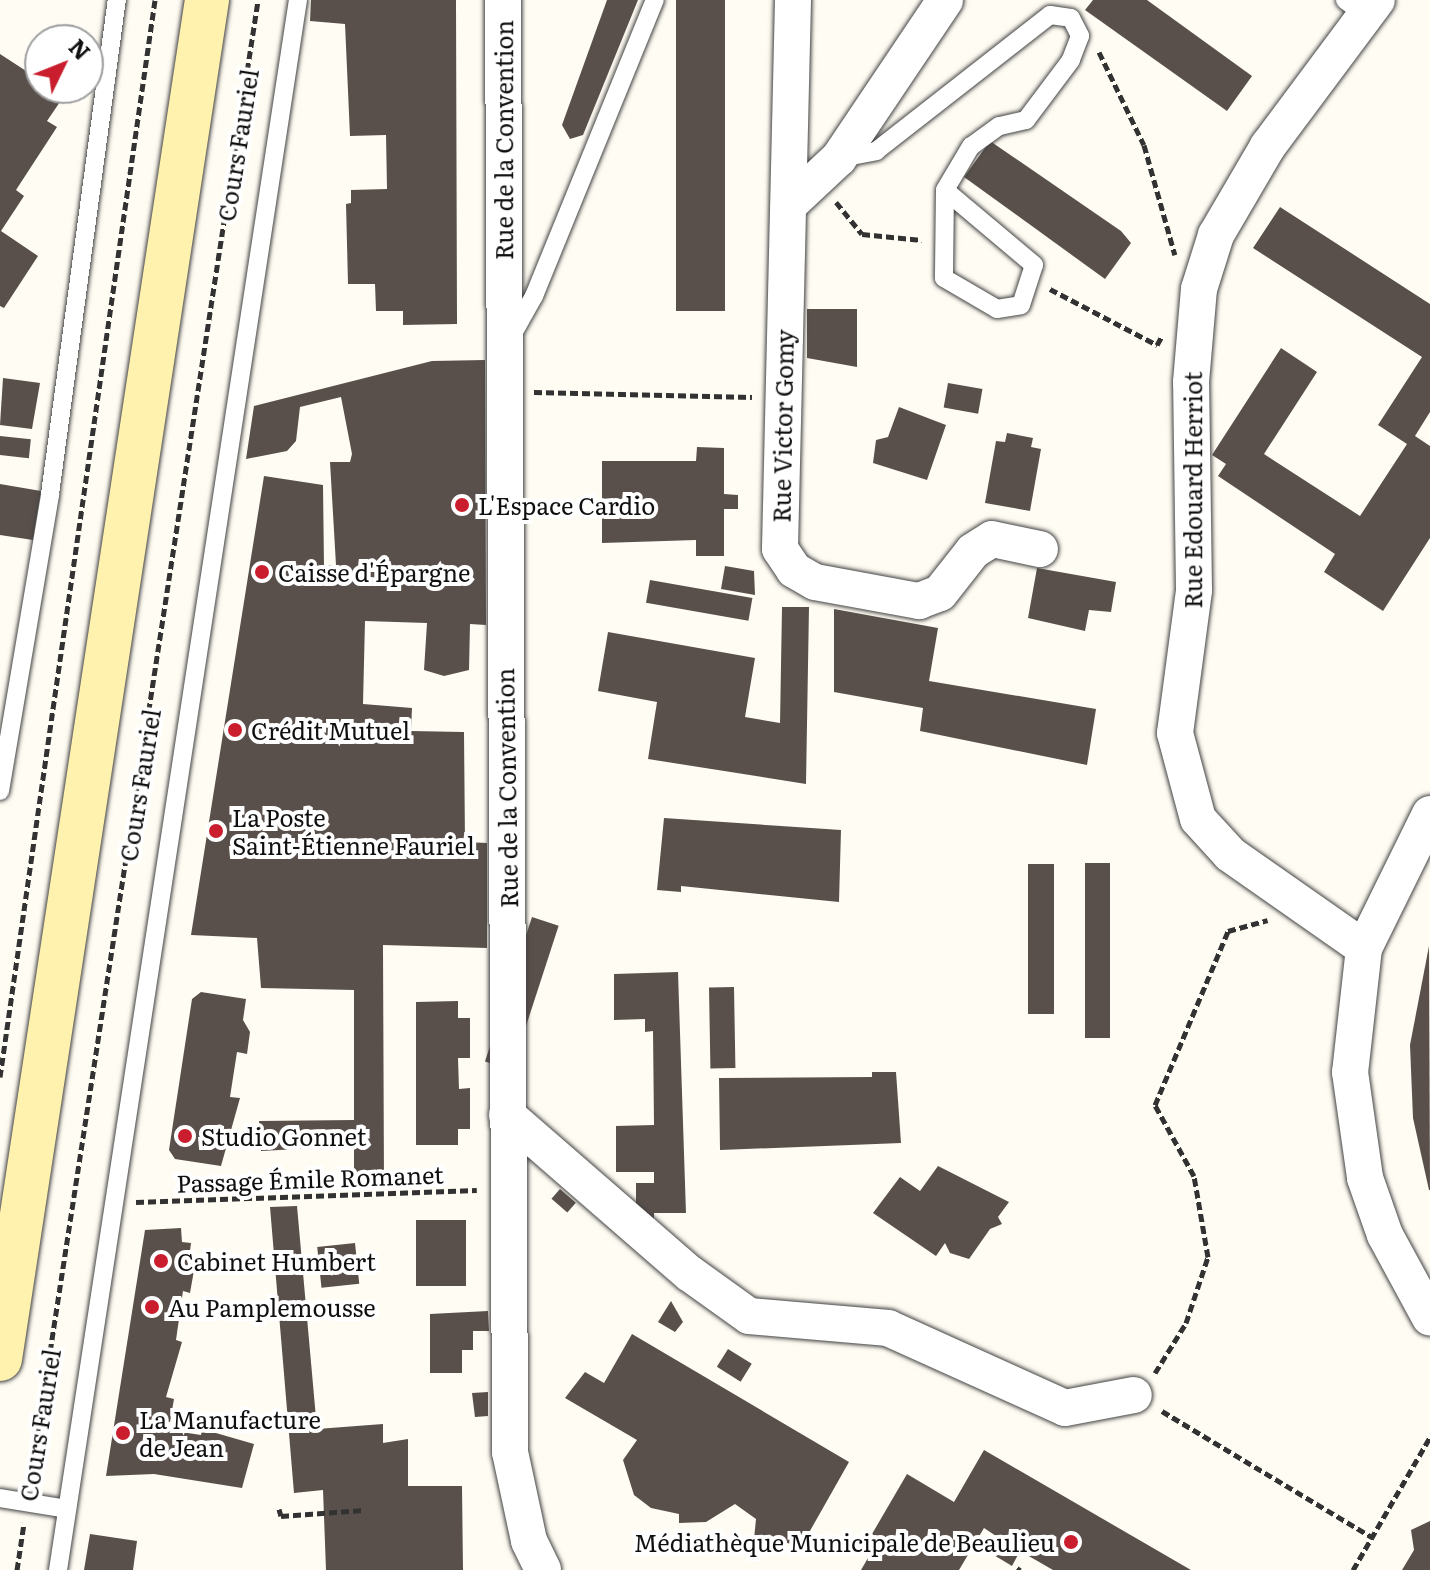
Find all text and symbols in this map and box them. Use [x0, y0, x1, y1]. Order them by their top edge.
street label: Rue de la Convention [489, 20, 517, 260]
north arrow [24, 24, 104, 104]
text: N [62, 31, 99, 67]
street label: Cours Fauriel [211, 67, 263, 223]
street label: Rue Victor Gomy [766, 329, 798, 523]
street label: Rue Edouard Herriot [1178, 371, 1206, 609]
place label: L'Espace Cardio [478, 491, 655, 519]
marker: L'Espace Cardio [453, 496, 471, 514]
place label: Caisse d'Épargne [278, 558, 470, 586]
marker: Caisse d'Épargne [253, 563, 271, 581]
street label: Rue de la Convention [490, 668, 522, 908]
street label: Cours Fauriel [113, 707, 165, 863]
place label: Crédit Mutuel [251, 716, 410, 744]
marker: Crédit Mutuel [226, 721, 244, 739]
place label: La Poste Saint-Étienne Fauriel [232, 803, 475, 859]
marker: La Poste Saint-Étienne Fauriel [207, 822, 225, 840]
place label: Studio Gonnet [201, 1122, 366, 1150]
marker: Studio Gonnet [176, 1127, 194, 1145]
street label: Passage Émile Romanet [176, 1159, 444, 1197]
place label: Cabinet Humbert [177, 1247, 376, 1275]
marker: Cabinet Humbert [152, 1252, 170, 1270]
place label: Au Pamplemousse [168, 1293, 376, 1321]
marker: Au Pamplemousse [143, 1298, 161, 1316]
street label: Cours Fauriel [13, 1347, 65, 1503]
place label: La Manufacture de Jean [139, 1405, 321, 1461]
marker: La Manufacture de Jean [114, 1424, 132, 1442]
place label: Médiathèque Municipale de Beaulieu [634, 1528, 1055, 1556]
marker: Médiathèque Municipale de Beaulieu [1062, 1533, 1080, 1551]

